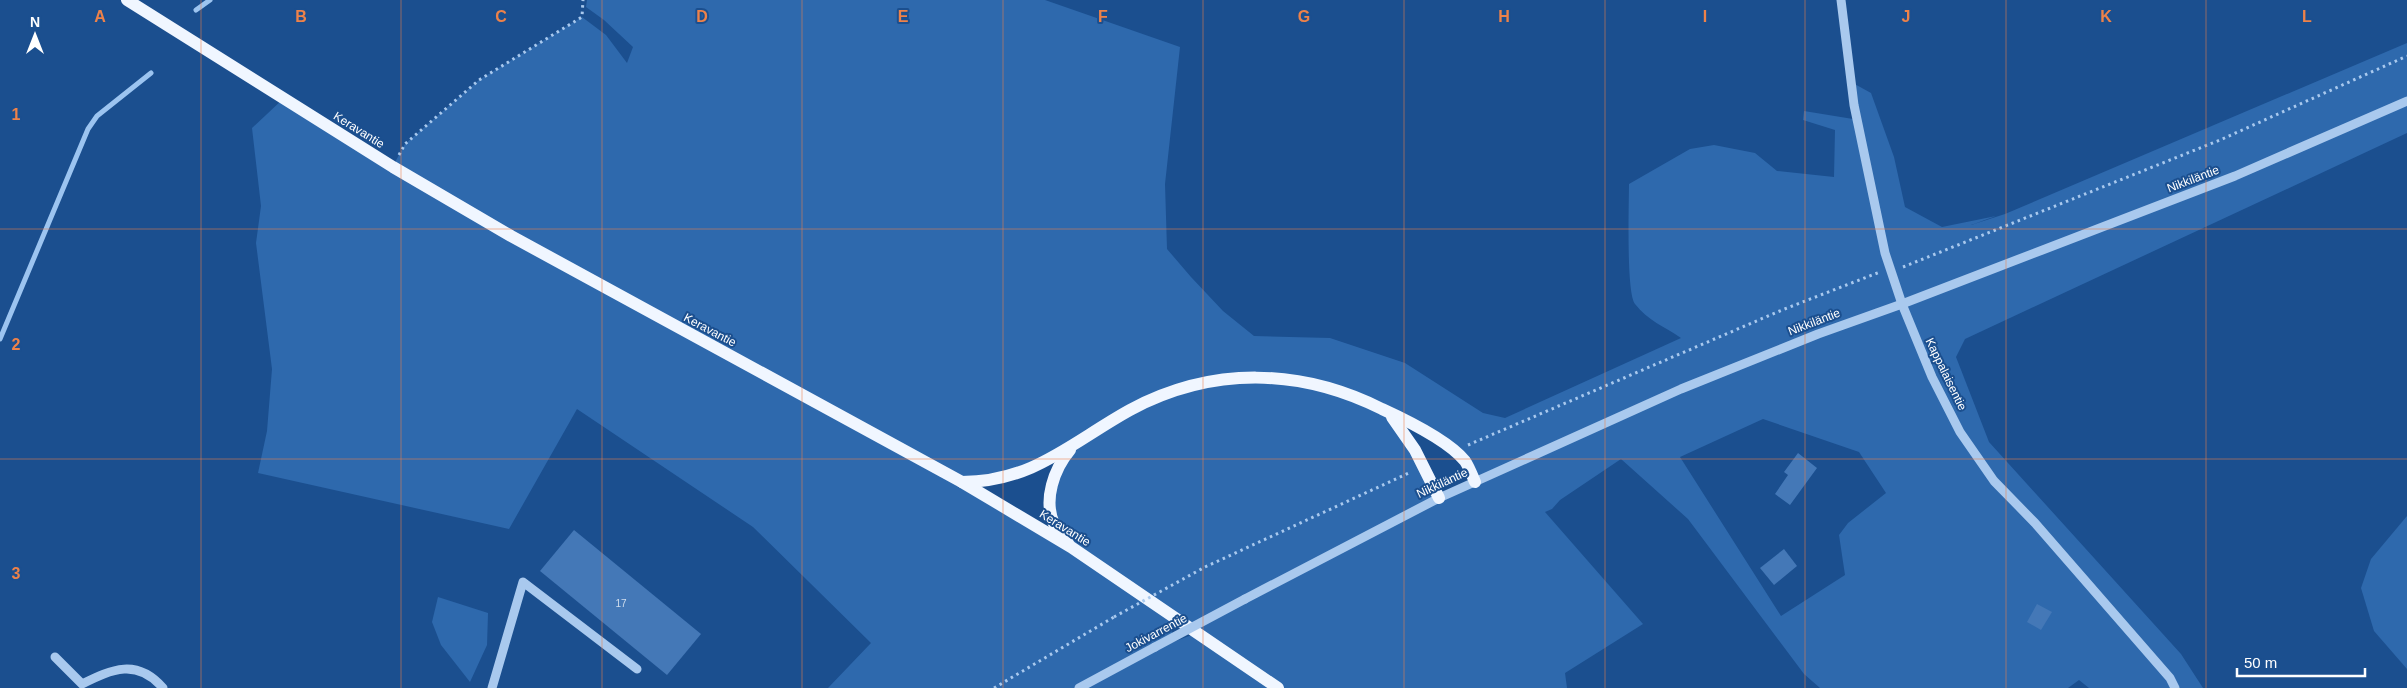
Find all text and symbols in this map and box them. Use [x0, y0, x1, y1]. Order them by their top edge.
text: A [94, 8, 106, 25]
text: B [295, 8, 307, 25]
text: C [495, 8, 507, 25]
text: D [696, 8, 708, 25]
text: E [898, 8, 909, 25]
text: F [1098, 8, 1108, 25]
text: G [1298, 8, 1310, 25]
text: H [1498, 8, 1510, 25]
text: I [1703, 8, 1707, 25]
text: J [1902, 8, 1910, 25]
text: K [2100, 8, 2112, 25]
text: L [2302, 8, 2312, 25]
north arrow [10, 10, 60, 60]
text: N [30, 14, 40, 30]
text: 1 [12, 106, 21, 123]
street label: Keravantie [331, 109, 387, 151]
street label: Nikkiläntie [2165, 163, 2221, 195]
street label: Nikkiläntie [1786, 306, 1842, 338]
street label: Keravantie [681, 310, 739, 350]
text: 2 [12, 336, 21, 353]
street label: Kappalaisentie [1922, 336, 1970, 413]
street label: Nikkiläntie [1414, 465, 1470, 501]
street label: Keravantie [1037, 507, 1093, 549]
text: 3 [12, 565, 21, 582]
house number: 17 [615, 598, 627, 609]
street label: Jokivarrentie [1123, 611, 1190, 655]
scale bar [2237, 646, 2364, 678]
text: 50 m [2244, 654, 2277, 671]

